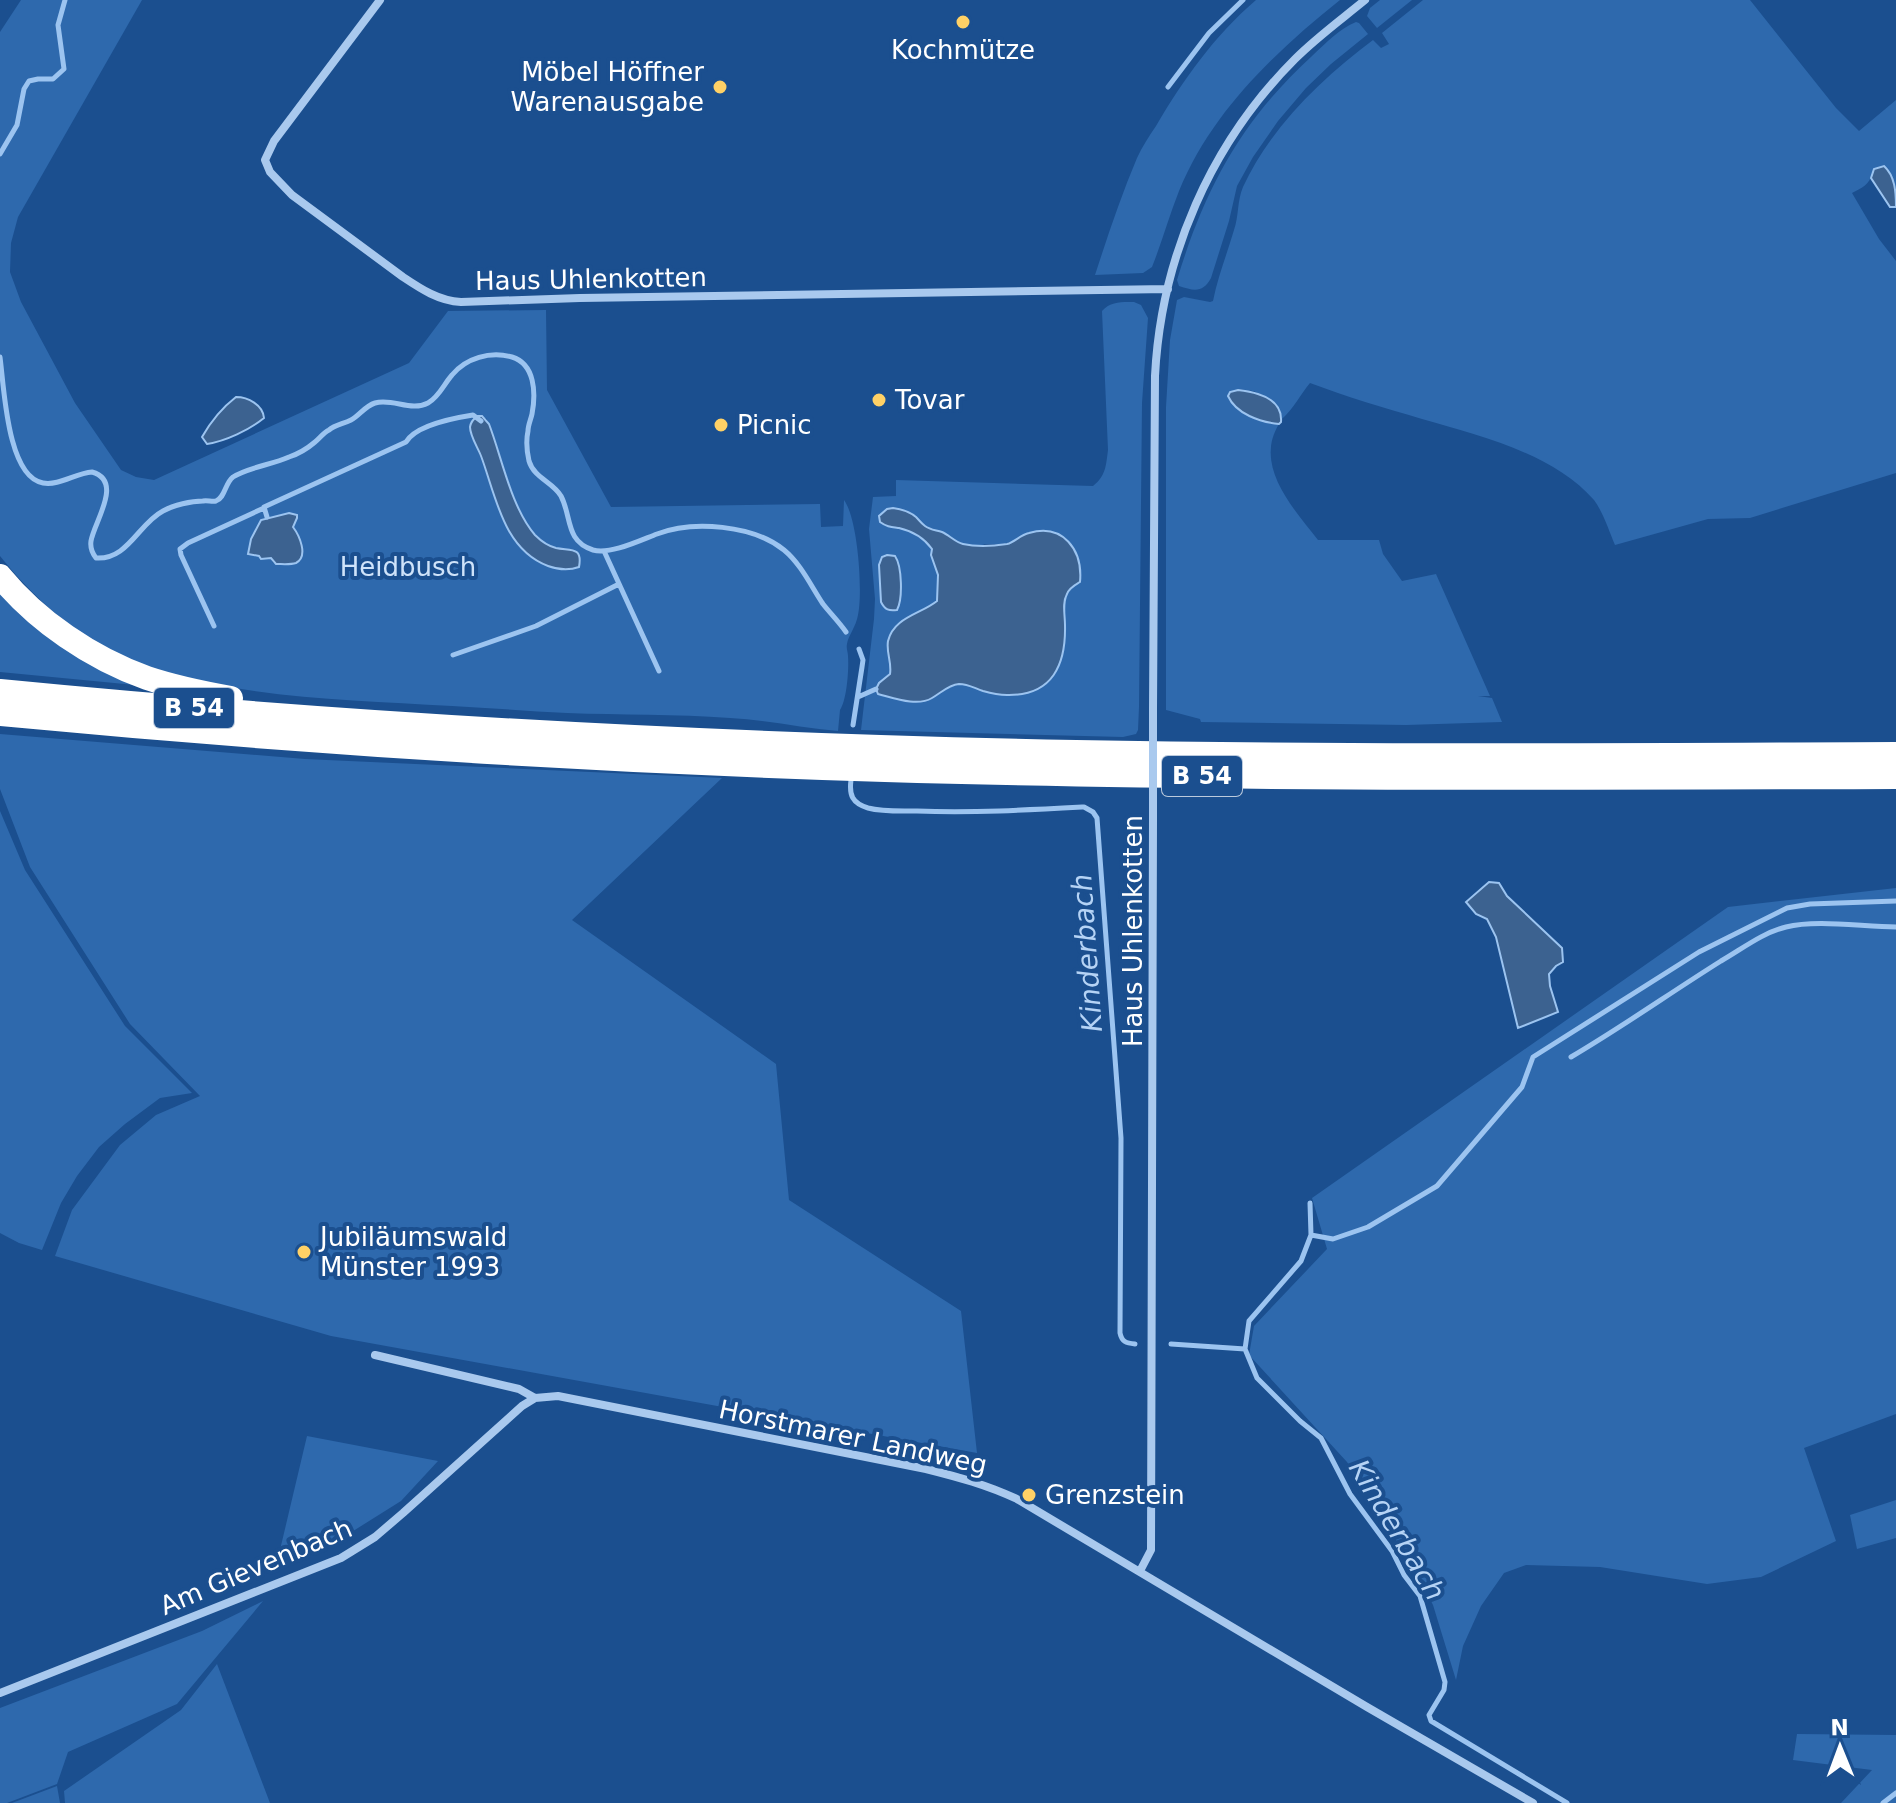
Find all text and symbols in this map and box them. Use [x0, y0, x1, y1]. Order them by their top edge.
marker: Kochmütze [954, 13, 972, 31]
place label: Kochmütze [891, 35, 1035, 65]
place label: Möbel Höffner Warenausgabe [511, 57, 704, 117]
marker: Möbel Höffner Warenausgabe [711, 78, 729, 96]
street label: Haus Uhlenkotten [475, 262, 707, 296]
place label: Tovar [894, 385, 965, 415]
marker: Tovar [870, 391, 888, 409]
place label: Picnic [737, 410, 812, 440]
marker: Picnic [712, 416, 730, 434]
park label: Heidbusch [340, 552, 476, 582]
road number: B 54 [154, 688, 234, 728]
road number: B 54 [1162, 756, 1242, 796]
street label: Haus Uhlenkotten [1118, 815, 1148, 1047]
water label: Kinderbach [1065, 873, 1109, 1033]
place label: Jubiläumswald Münster 1993 [318, 1222, 507, 1282]
marker: Jubiläumswald Münster 1993 [295, 1243, 313, 1261]
street label: Horstmarer Landweg [716, 1394, 990, 1480]
water label: Kinderbach [1342, 1454, 1452, 1606]
place label: Grenzstein [1045, 1480, 1185, 1510]
marker: Grenzstein [1020, 1486, 1038, 1504]
street label: Am Gievenbach [155, 1513, 357, 1621]
north arrow [1800, 1707, 1880, 1787]
text: N [1830, 1715, 1849, 1740]

